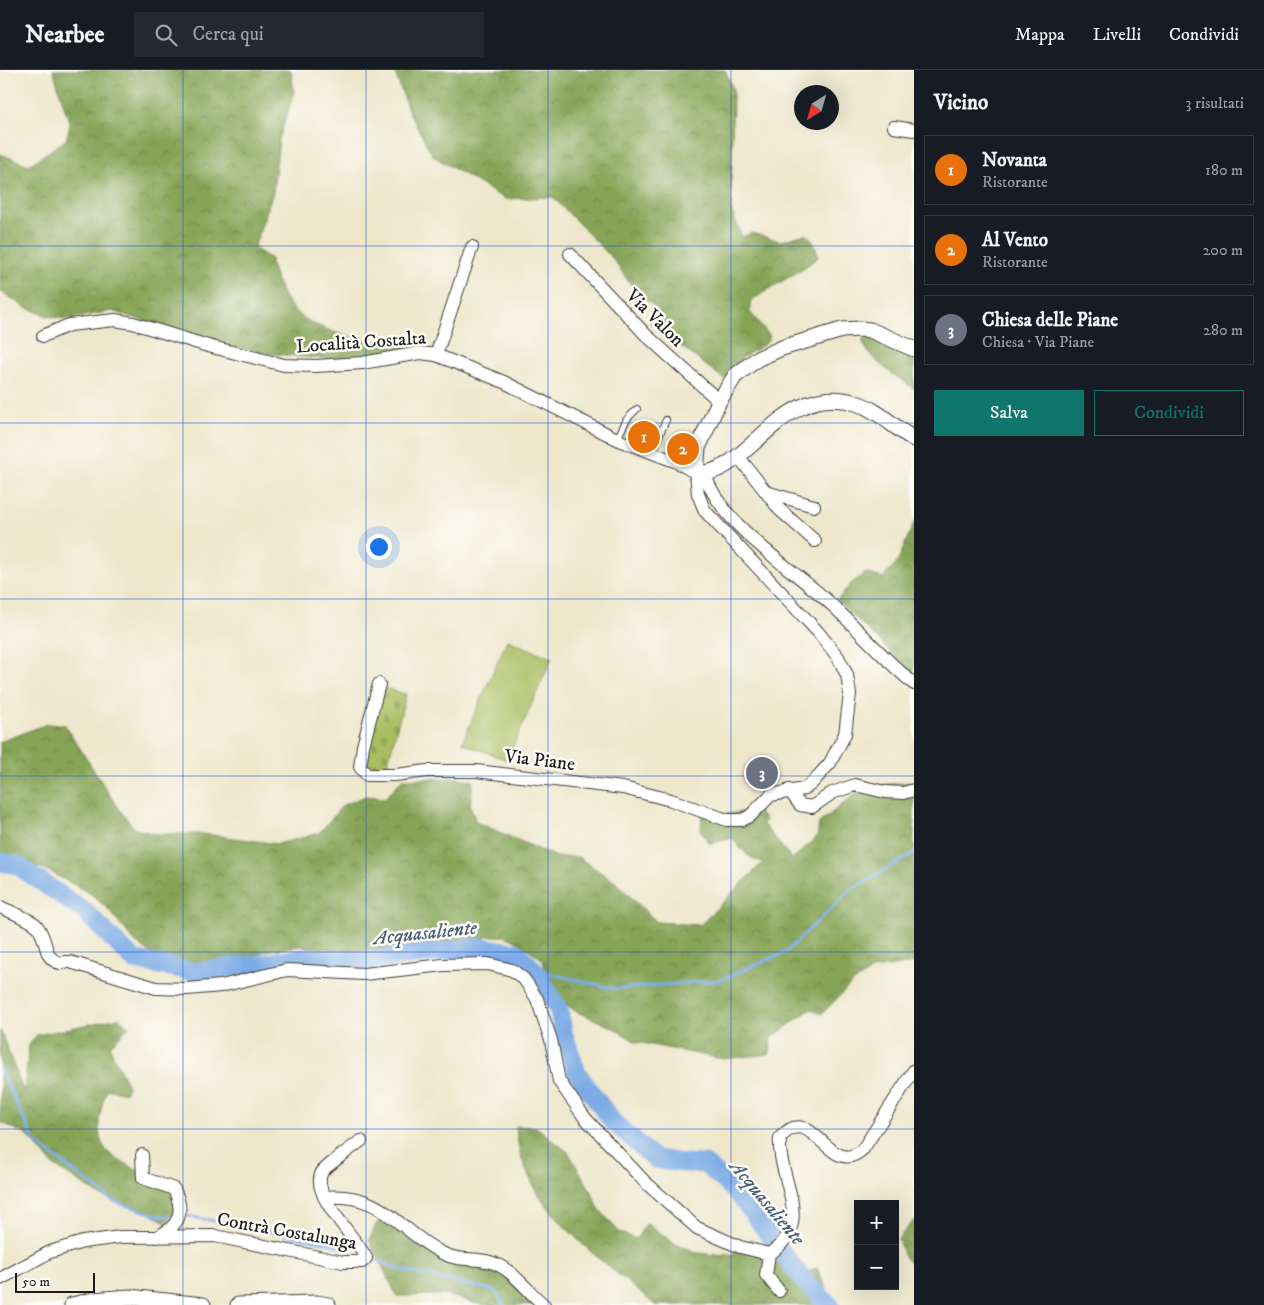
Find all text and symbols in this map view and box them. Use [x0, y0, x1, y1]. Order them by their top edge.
search box [134, 12, 484, 57]
text: Nearbee [25, 20, 104, 50]
icon: search [152, 21, 180, 49]
text: Cerca qui [192, 23, 264, 46]
text: Mappa [1015, 24, 1065, 46]
text: Livelli [1093, 24, 1141, 46]
text: Condividi [1169, 24, 1239, 46]
north arrow [794, 85, 839, 130]
text: Vicino [934, 90, 988, 116]
text: 3 risultati [1186, 93, 1244, 113]
text: Novanta [982, 149, 1047, 172]
text: 1 [948, 160, 954, 180]
text: 180 m [1205, 160, 1243, 180]
text: Ristorante [982, 172, 1048, 192]
text: Al Vento [982, 229, 1048, 252]
text: 2 [947, 240, 955, 260]
text: 200 m [1202, 240, 1243, 260]
text: Ristorante [982, 252, 1048, 272]
street label: Via Valon [620, 284, 689, 352]
text: Chiesa delle Piane [982, 309, 1118, 332]
text: 3 [948, 320, 954, 340]
text: 280 m [1203, 320, 1243, 340]
street label: Località Costalta [295, 326, 427, 359]
text: Chiesa · Via Piane [982, 332, 1094, 352]
button: Salva [934, 390, 1084, 436]
button: Condividi [1094, 390, 1244, 436]
pin: 1 [628, 418, 660, 456]
pin: 2 [667, 430, 699, 468]
your location [366, 534, 392, 560]
street label: Via Piane [502, 745, 576, 776]
pin: 3 [746, 754, 778, 792]
water label: Acquasaliente [370, 916, 479, 952]
water label: Acquasaliente [723, 1154, 810, 1252]
map controls [854, 1200, 899, 1290]
button: + [854, 1200, 899, 1245]
street label: Contrà Costalunga [215, 1208, 358, 1255]
button: − [854, 1245, 899, 1290]
scale bar [15, 1270, 95, 1293]
text: 50 m [22, 1273, 50, 1291]

